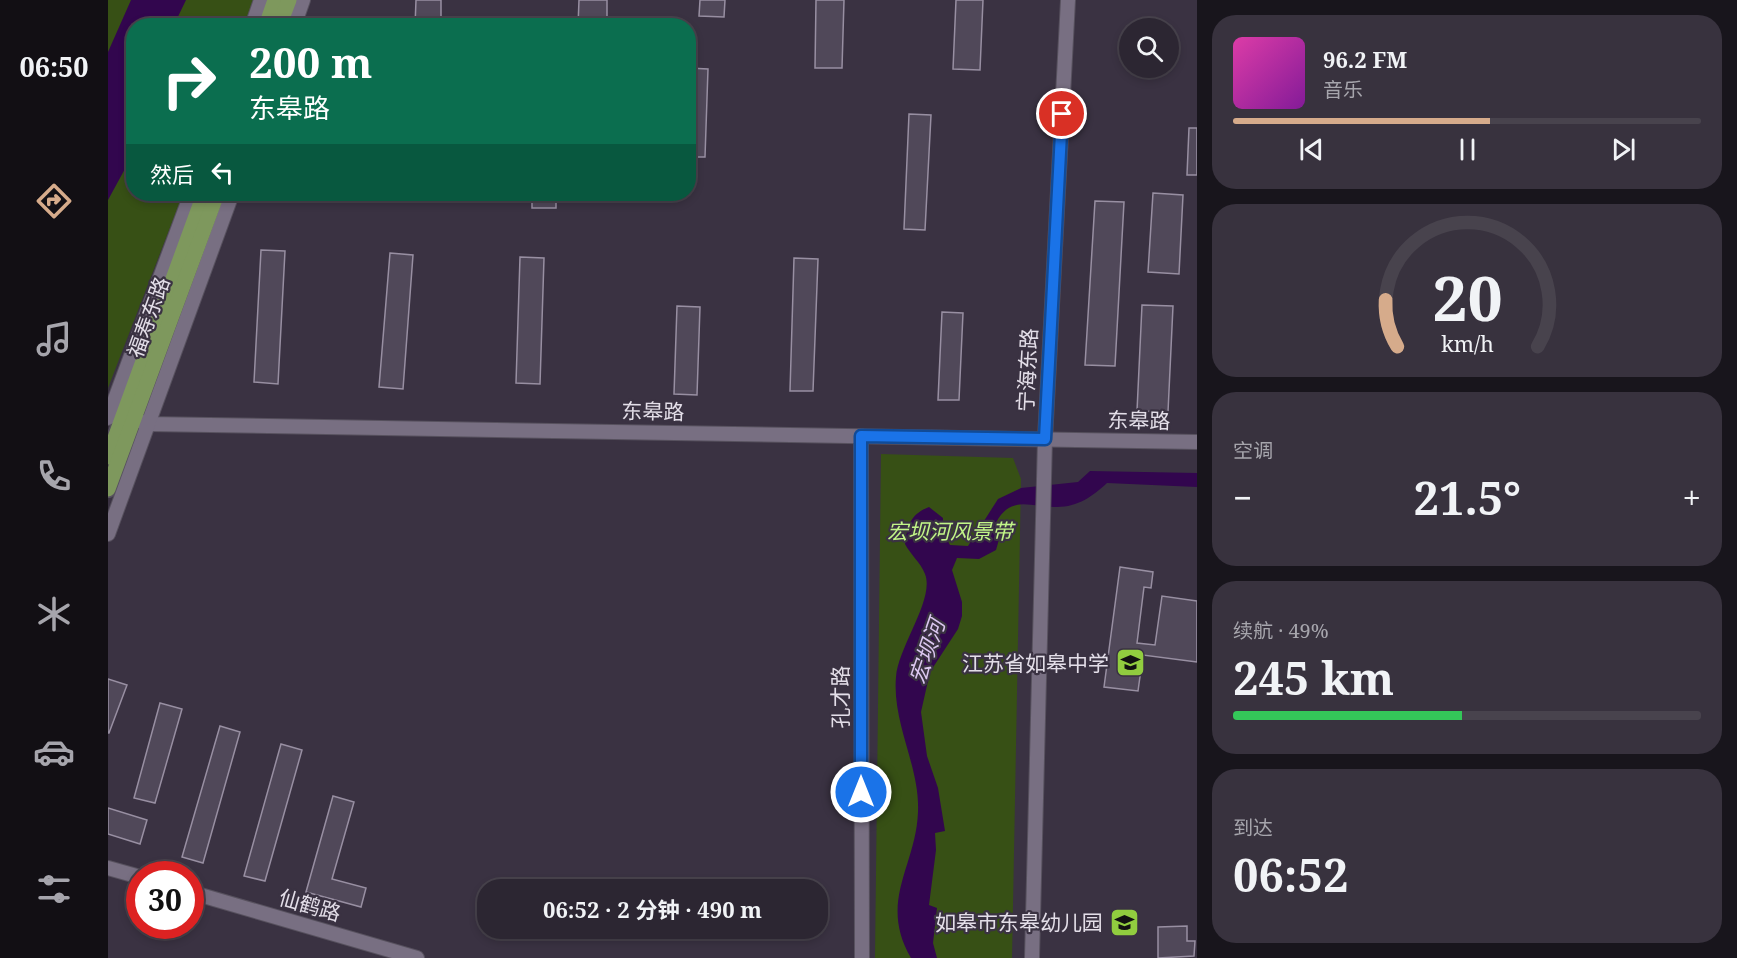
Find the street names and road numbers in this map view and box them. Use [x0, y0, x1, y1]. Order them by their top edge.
street label: 福寿东路 [120, 273, 176, 361]
street label: 宁海东路 [1011, 327, 1043, 413]
street label: 东皋路 [621, 396, 685, 426]
street label: 东皋路 [1107, 405, 1171, 435]
street label: 孔才路 [826, 666, 854, 729]
street label: 仙鹤路 [276, 883, 344, 927]

